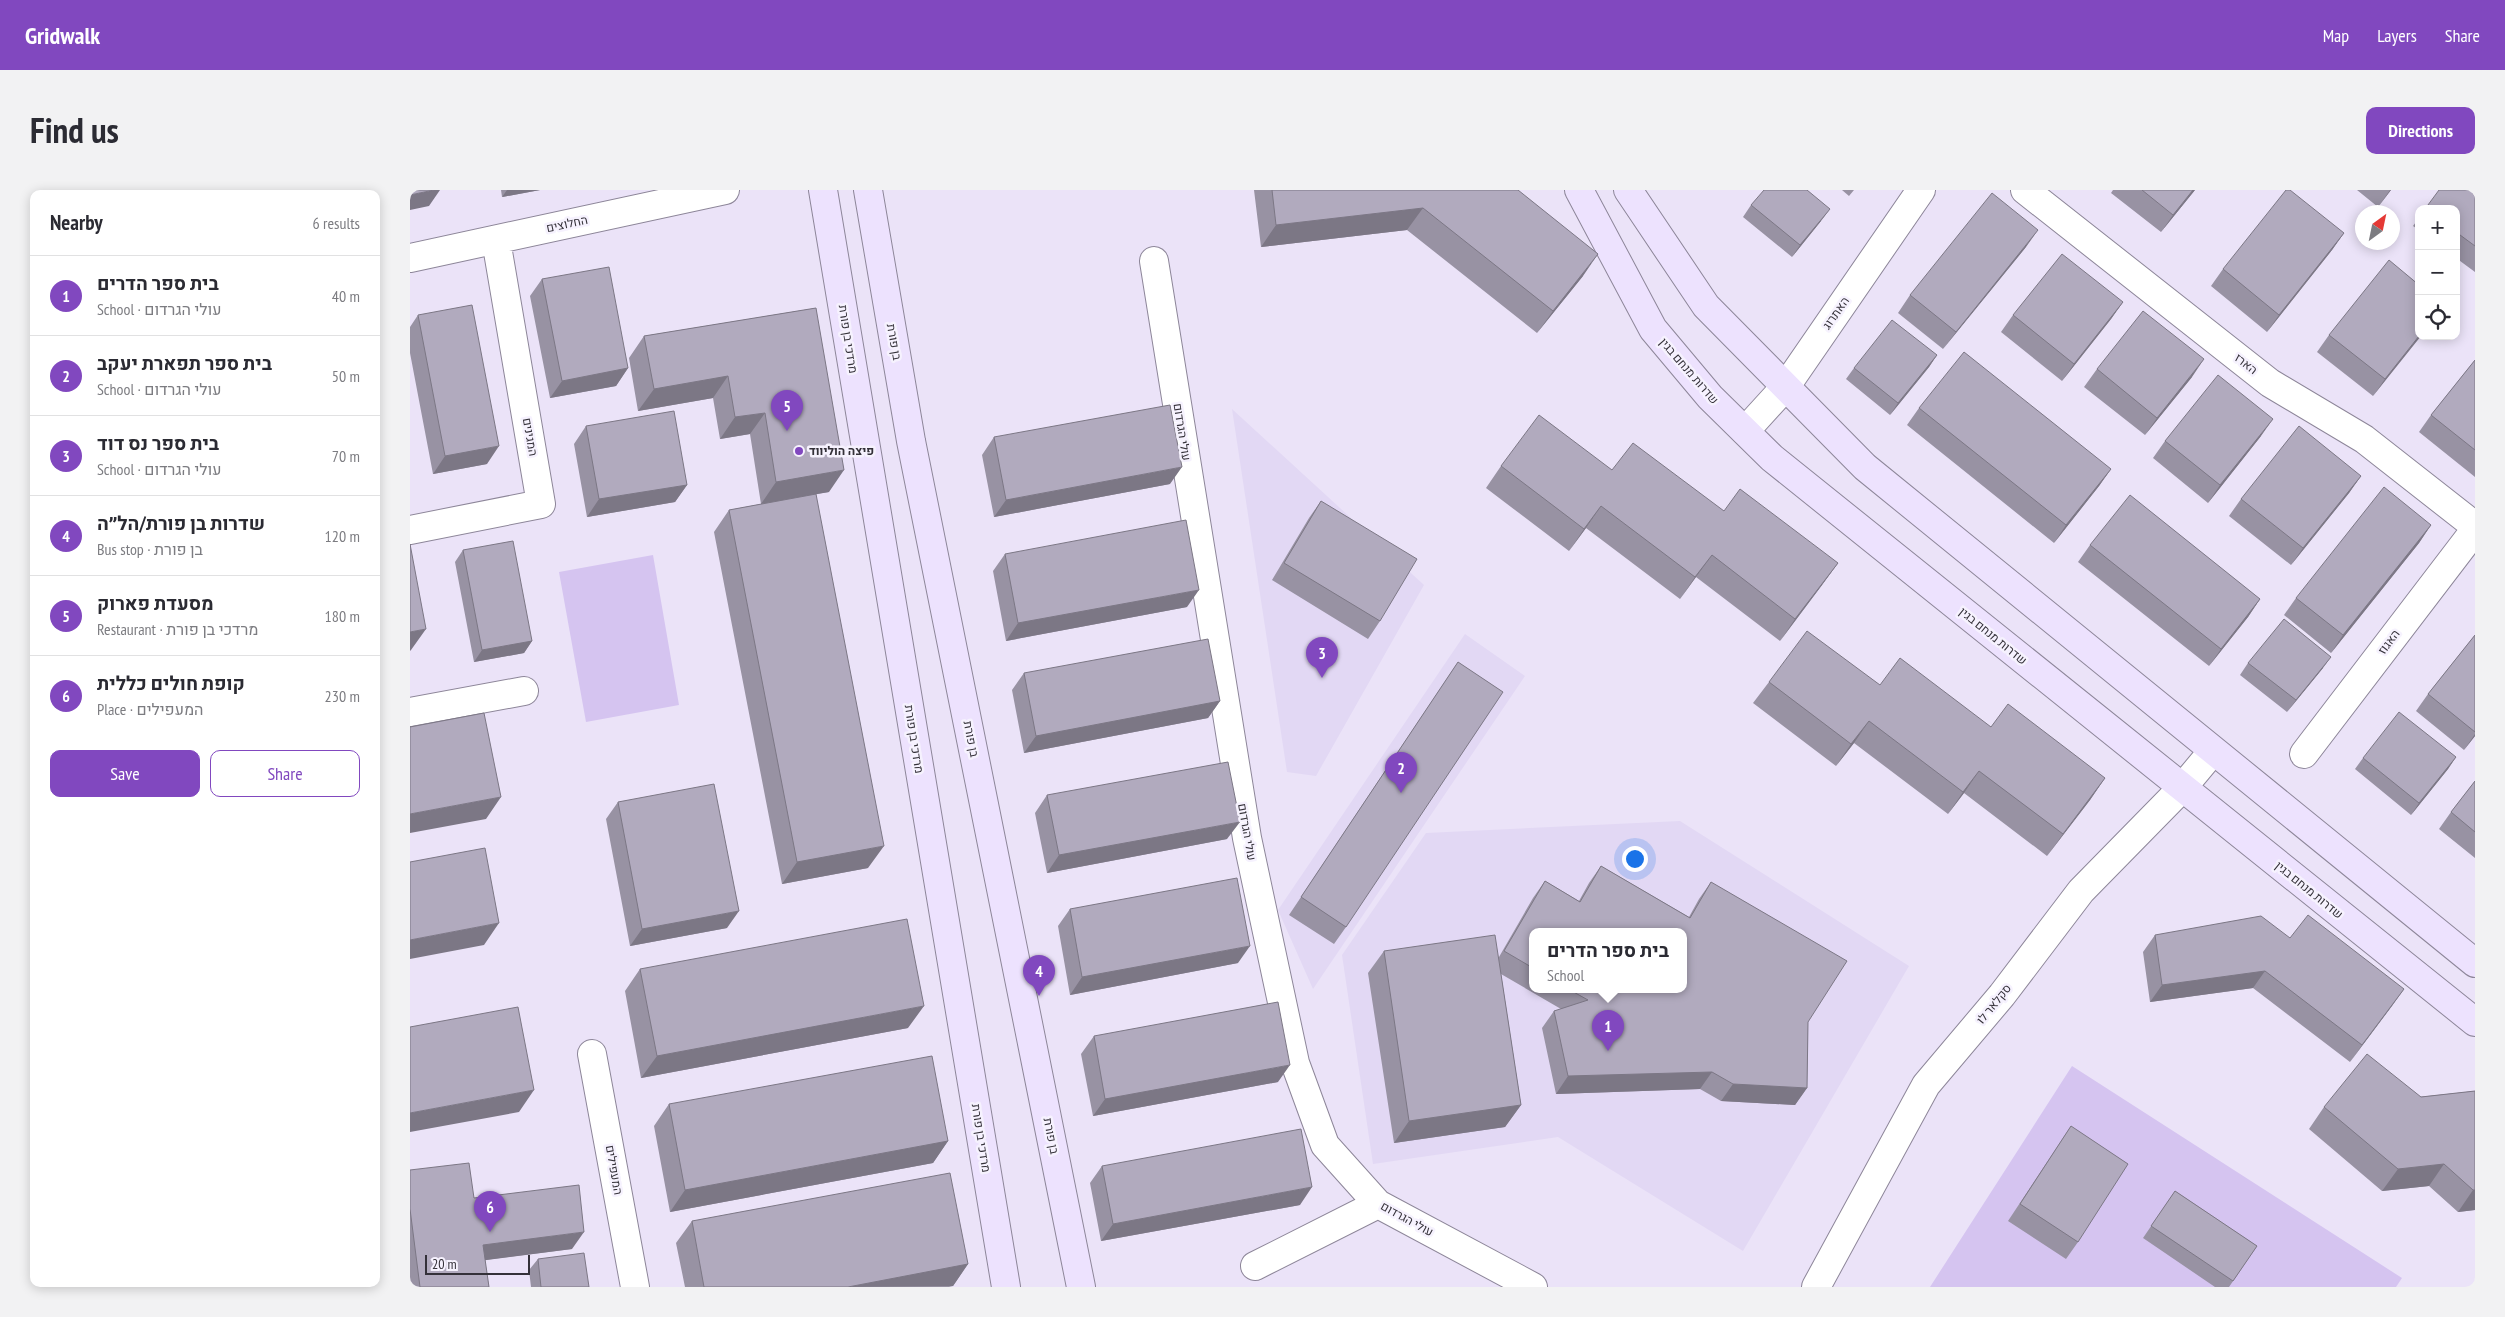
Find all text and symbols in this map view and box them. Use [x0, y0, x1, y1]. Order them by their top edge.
text: Gridwalk [25, 20, 100, 51]
text: Map [2323, 24, 2349, 47]
text: Layers [2377, 24, 2417, 47]
text: Share [2445, 24, 2480, 47]
text: Find us [30, 107, 119, 153]
button: Directions [2366, 107, 2475, 154]
north arrow [2355, 205, 2400, 250]
map controls [2415, 205, 2460, 340]
button: + [2415, 205, 2460, 250]
text: Nearby [50, 209, 103, 236]
street label: החלוצים [545, 212, 589, 235]
text: 6 results [313, 213, 360, 233]
button: − [2415, 250, 2460, 295]
text: בית ספר הדרים [97, 271, 219, 295]
text: 1 [62, 286, 70, 306]
text: 40 m [332, 286, 360, 306]
street label: האתרוג [1819, 294, 1852, 332]
button: locate [2415, 295, 2460, 340]
text: School · עולי הגרדום [97, 299, 221, 319]
street label: מרדכי בן פורת [836, 304, 861, 374]
street label: בן פורת [884, 323, 905, 362]
street label: שדרות מנחם בגין [1657, 335, 1722, 407]
street label: הארז [2232, 350, 2261, 377]
text: בית ספר תפארת יעקב [97, 351, 272, 375]
text: 2 [62, 366, 70, 386]
text: 50 m [332, 366, 360, 386]
text: School · עולי הגרדום [97, 379, 221, 399]
pin: 5 [771, 390, 803, 431]
street label: עולי הגרדום [1171, 402, 1194, 462]
street label: המגינים [520, 417, 541, 457]
text: בית ספר נס דוד [97, 431, 219, 455]
place label: פיצה הוליווד [809, 443, 874, 458]
marker: פיצה הוליווד [793, 445, 805, 457]
text: 3 [62, 446, 70, 466]
text: 70 m [332, 446, 360, 466]
text: School · עולי הגרדום [97, 459, 221, 479]
text: שדרות בן פורת/הל״ה [97, 511, 265, 535]
text: 4 [62, 526, 70, 546]
text: 120 m [325, 526, 360, 546]
text: Bus stop · בן פורת [97, 539, 203, 559]
text: מסעדת פארוק [97, 591, 214, 615]
street label: שדרות מנחם בגין [1956, 604, 2030, 667]
text: 5 [62, 606, 70, 626]
text: 180 m [325, 606, 360, 626]
text: Restaurant · מרדכי בן פורת [97, 619, 258, 639]
street label: האגוז [2374, 626, 2403, 657]
pin: 3 [1306, 637, 1338, 678]
text: קופת חולים כללית [97, 671, 245, 695]
text: 6 [62, 686, 70, 706]
text: 230 m [325, 686, 360, 706]
text: Place · המעפילים [97, 699, 203, 719]
street label: מרדכי בן פורת [902, 704, 927, 774]
street label: בן פורת [961, 719, 982, 759]
button: Save [50, 750, 200, 797]
button: Share [210, 750, 360, 797]
pin: 2 [1385, 752, 1417, 793]
street label: עולי הגרדום [1235, 802, 1260, 862]
your location [1622, 846, 1648, 872]
street label: שדרות מנחם בגין [2272, 858, 2346, 921]
popup [1529, 928, 1687, 993]
text: בית ספר הדרים [1547, 938, 1669, 962]
pin: 4 [1023, 955, 1055, 996]
text: School [1547, 965, 1584, 985]
street label: סקלאר לו [1973, 981, 2014, 1027]
pin: 1 [1592, 1010, 1624, 1051]
street label: מרדכי בן פורת [969, 1103, 994, 1173]
street label: בן פורת [1041, 1116, 1062, 1156]
street label: המעפילים [603, 1144, 626, 1196]
pin: 6 [474, 1191, 506, 1232]
street label: עולי הגרדום [1378, 1198, 1436, 1239]
scale bar [425, 1252, 530, 1275]
text: 20 m [432, 1255, 457, 1273]

